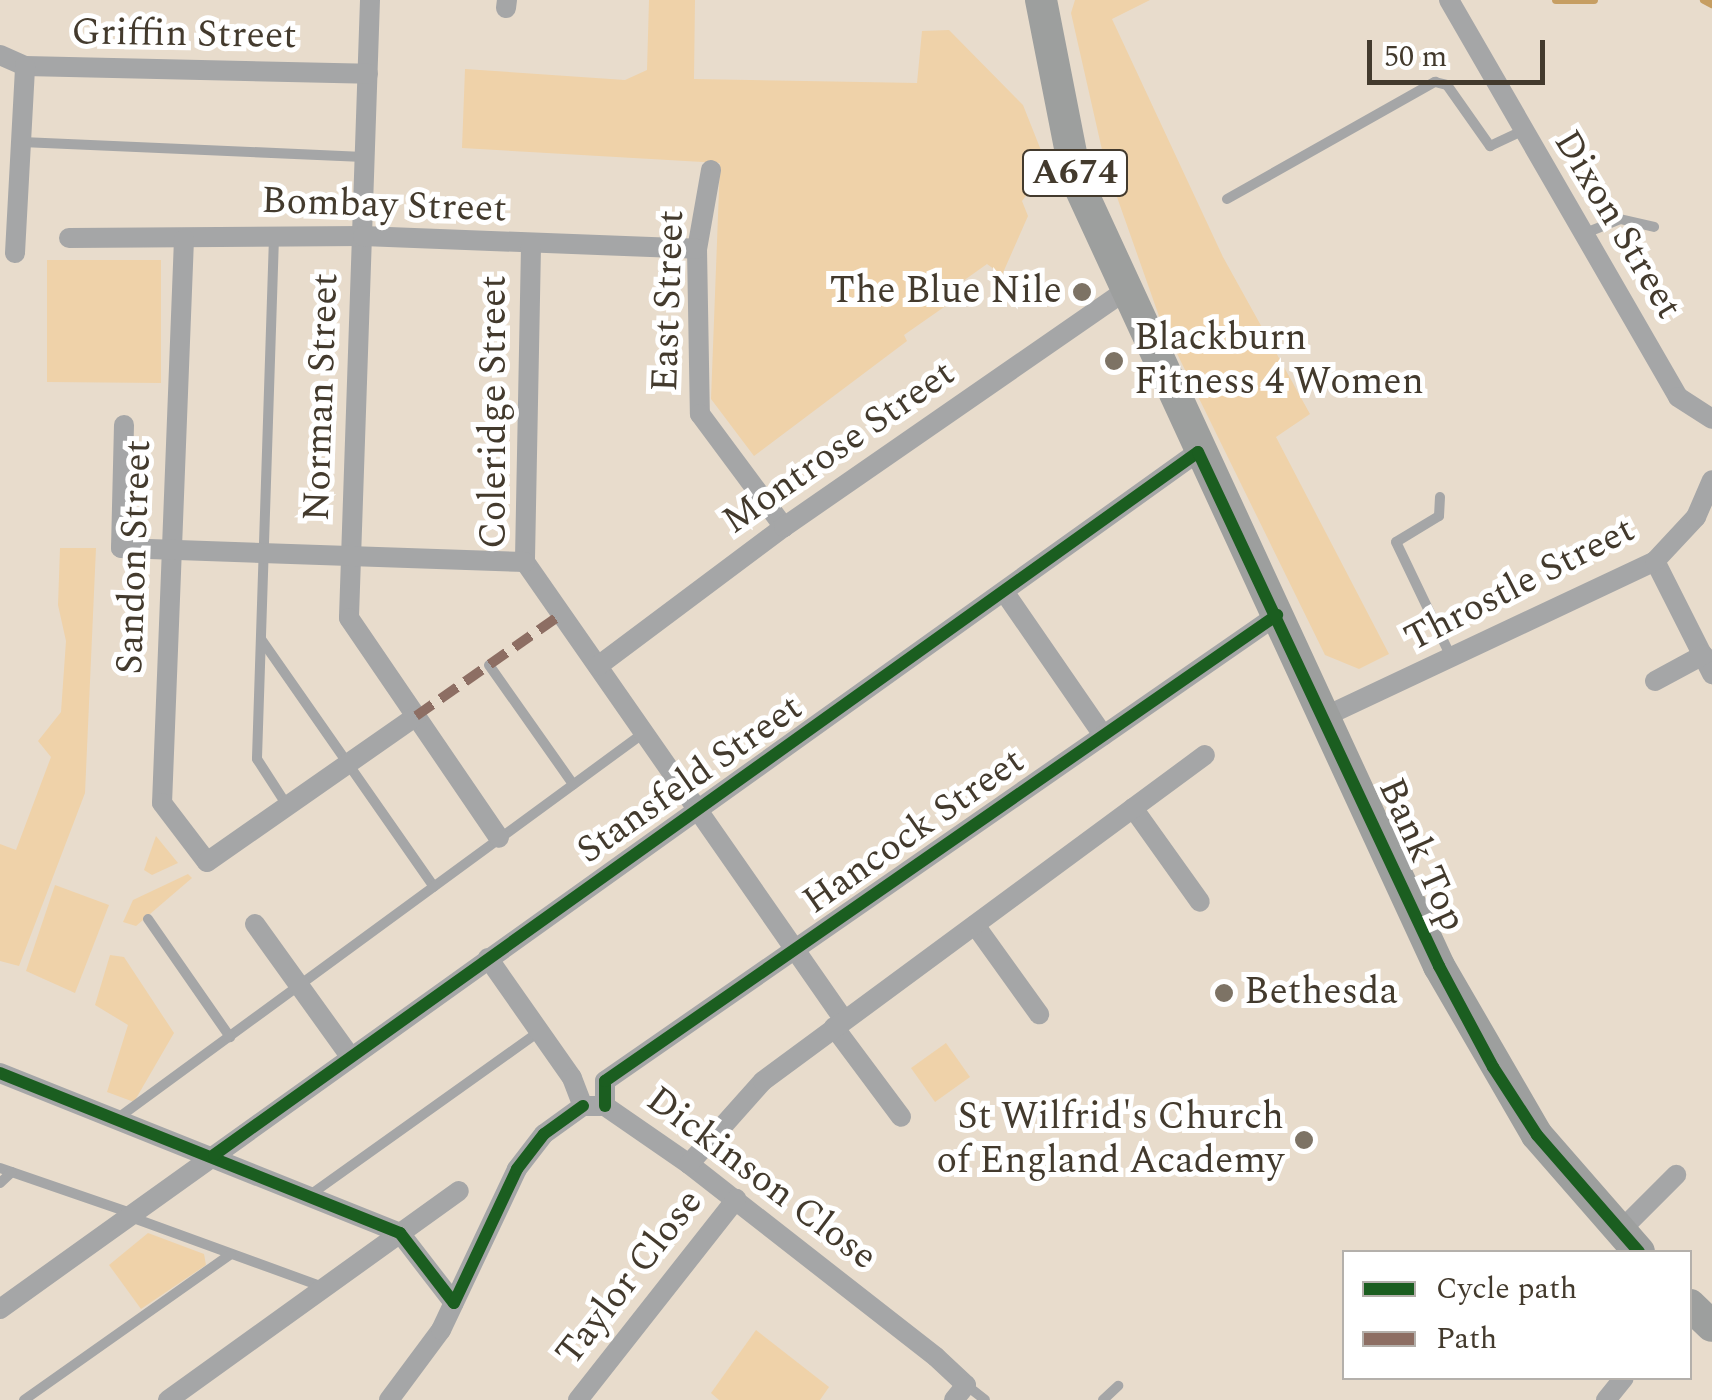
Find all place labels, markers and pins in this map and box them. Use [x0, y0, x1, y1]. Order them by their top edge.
place label: The Blue Nile [830, 269, 1062, 315]
marker: The Blue Nile [1071, 281, 1093, 303]
place label: Blackburn Fitness 4 Women [1134, 316, 1424, 406]
marker: Blackburn Fitness 4 Women [1103, 350, 1125, 372]
place label: Bethesda [1244, 970, 1398, 1016]
marker: Bethesda [1213, 982, 1235, 1004]
place label: St Wilfrid's Church of England Academy [937, 1095, 1284, 1184]
marker: St Wilfrid's Church of England Academy [1293, 1129, 1315, 1151]

